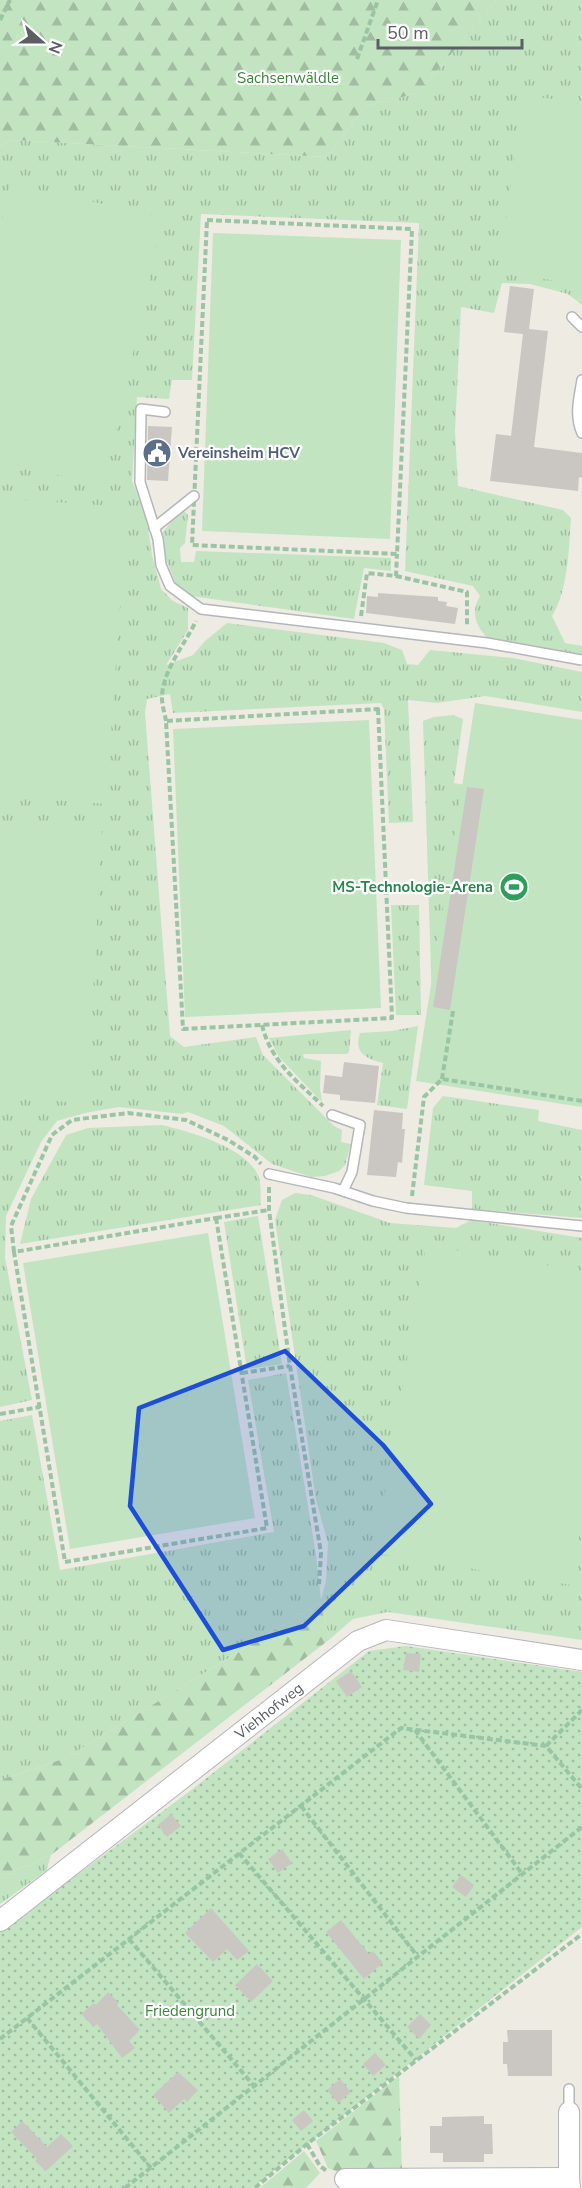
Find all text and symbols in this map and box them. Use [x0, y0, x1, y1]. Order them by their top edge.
north arrow [12, 12, 72, 72]
scale bar [378, 12, 522, 50]
text: 50 m [387, 21, 429, 45]
text: N [43, 37, 67, 57]
park label: Sachsenwäldle [237, 68, 339, 88]
public building icon: Vereinsheim HCV [141, 437, 173, 469]
place label: Vereinsheim HCV [177, 443, 300, 463]
sports icon: MS-Technologie-Arena [498, 871, 530, 903]
place label: MS-Technologie-Arena [332, 877, 493, 897]
street label: Viehhofweg [230, 1678, 307, 1745]
park label: Friedengrund [145, 2001, 235, 2021]

